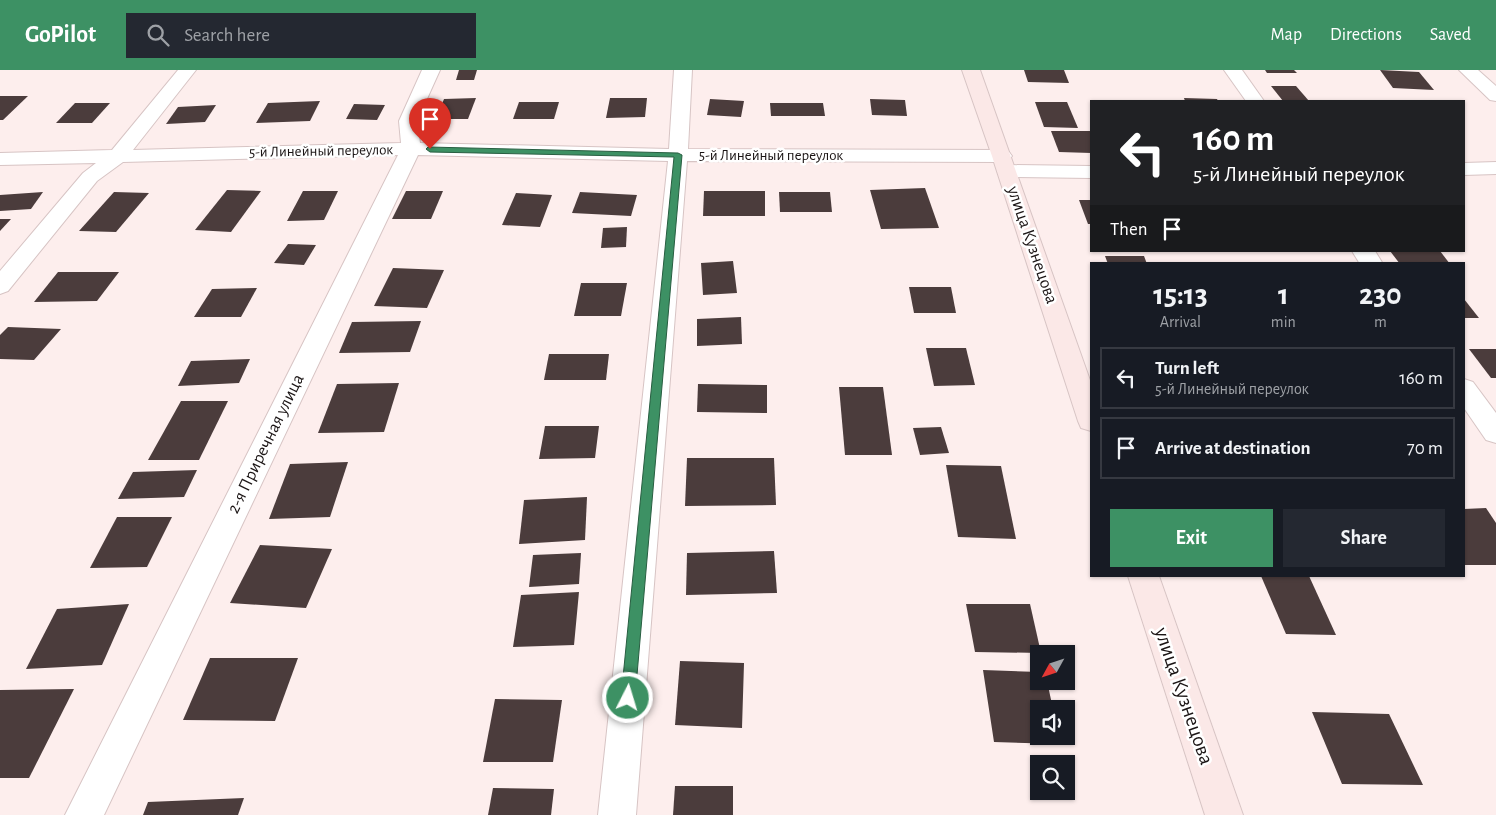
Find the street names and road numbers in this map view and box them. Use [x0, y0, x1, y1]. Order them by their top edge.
street label: 5-й Линейный переулок [249, 142, 393, 160]
street label: 5-й Линейный переулок [699, 148, 843, 163]
street label: улица Кузнецова [1003, 183, 1061, 306]
street label: 2-я Приречная улица [224, 371, 308, 517]
street label: улица Кузнецова [1150, 624, 1217, 768]

